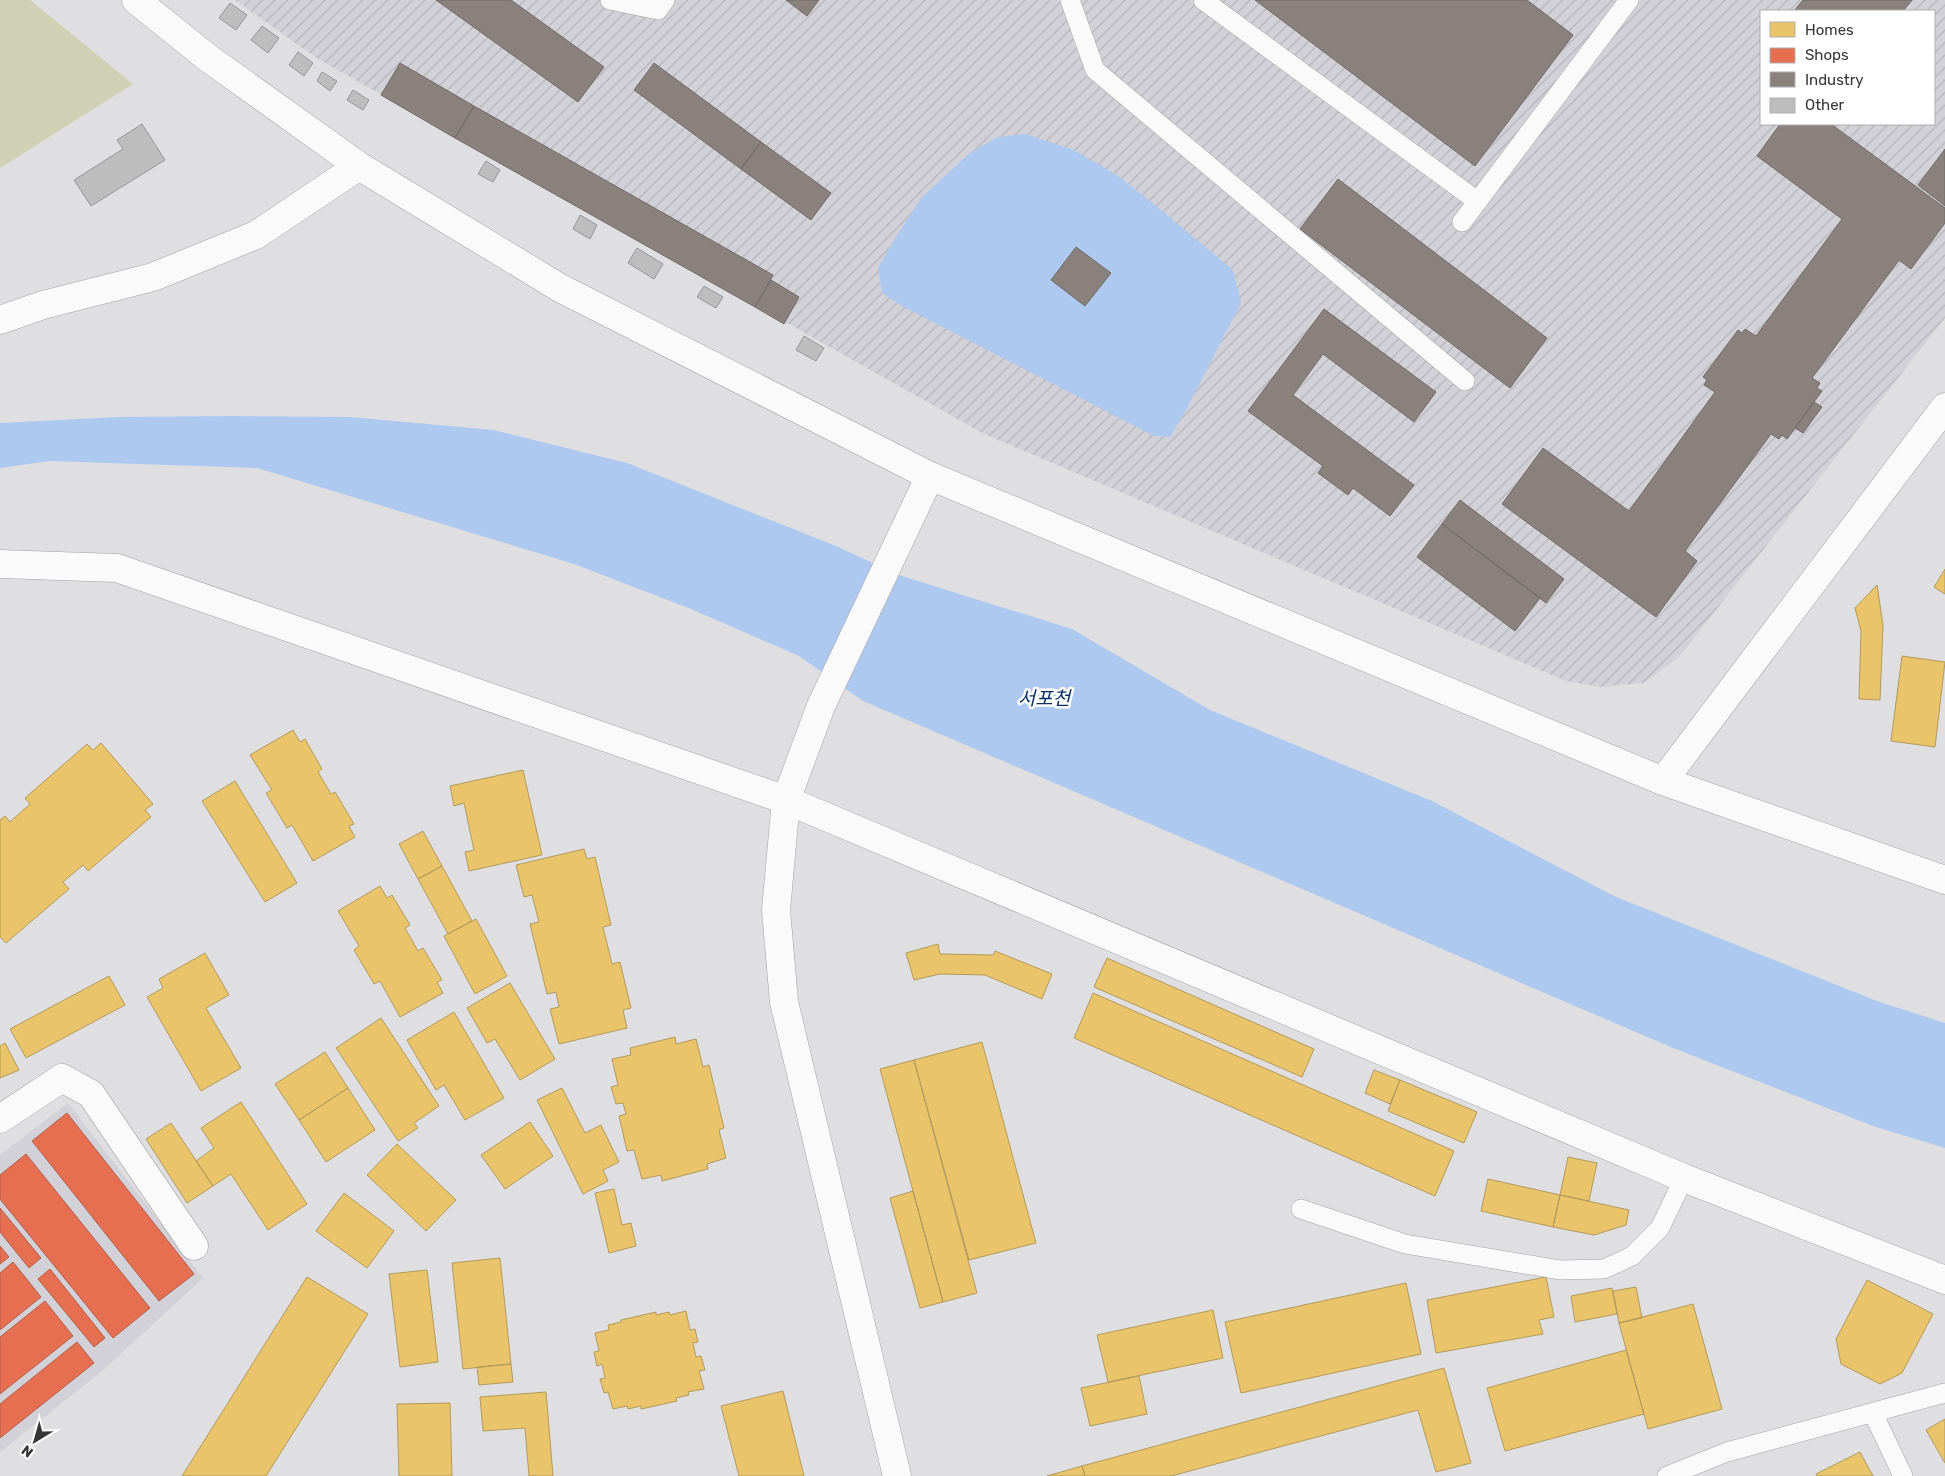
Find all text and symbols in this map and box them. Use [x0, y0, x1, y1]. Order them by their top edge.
legend [1760, 10, 1935, 125]
text: Homes [1805, 21, 1854, 39]
text: Shops [1805, 46, 1849, 64]
text: Industry [1805, 71, 1864, 89]
text: Other [1805, 96, 1845, 114]
water label: 서포천 [1018, 687, 1072, 710]
north arrow [10, 1416, 60, 1466]
text: N [18, 1441, 37, 1461]

